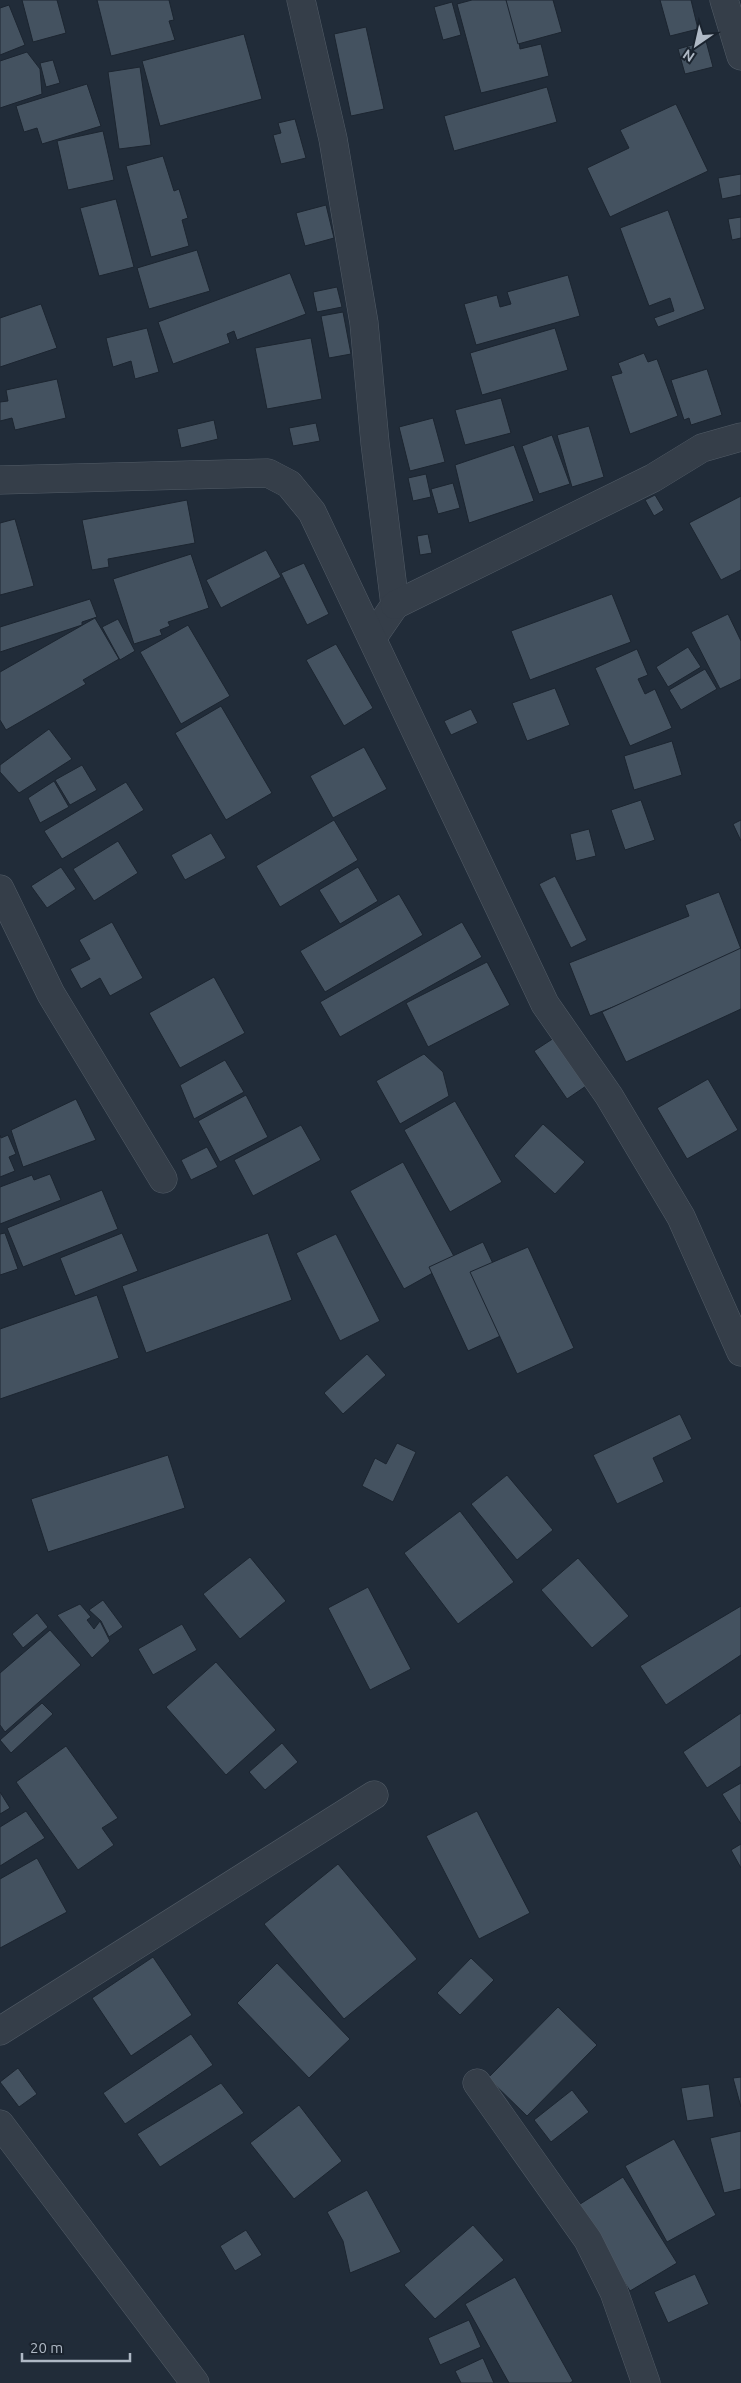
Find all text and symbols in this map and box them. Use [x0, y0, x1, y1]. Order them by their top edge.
north arrow [671, 20, 721, 70]
text: N [680, 46, 698, 65]
scale bar [22, 2330, 130, 2362]
text: 20 m [30, 2339, 63, 2356]

